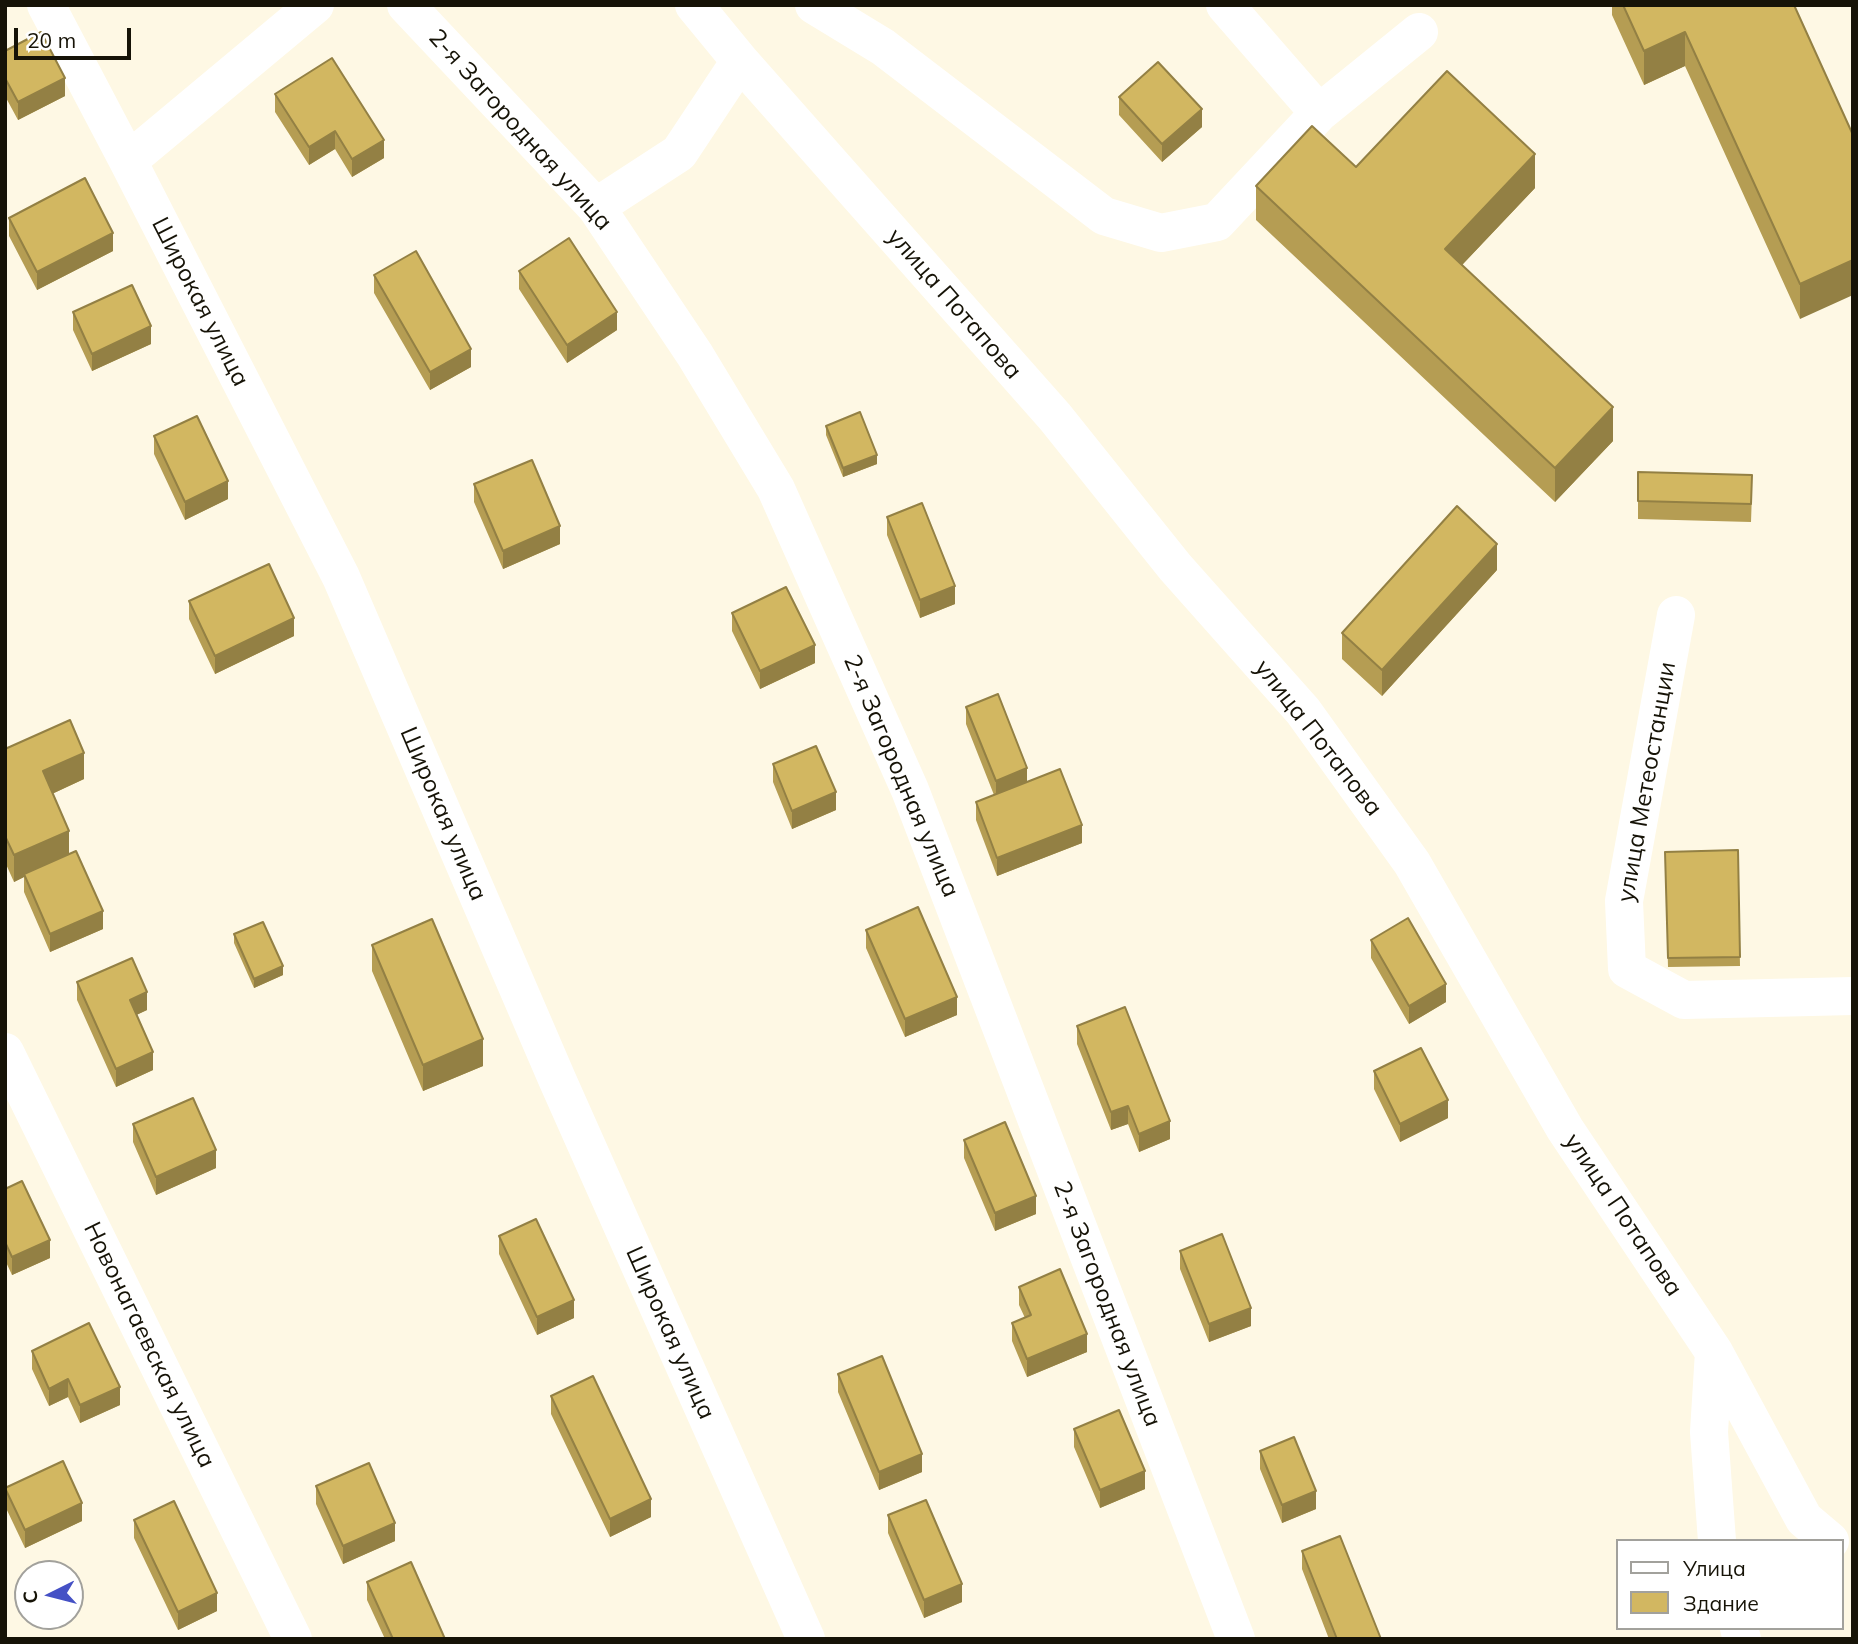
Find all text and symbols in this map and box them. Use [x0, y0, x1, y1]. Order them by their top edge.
scale bar [18, 14, 135, 58]
street label: 2-я Загородная улица [422, 24, 618, 236]
text: 20 m [27, 27, 76, 53]
street label: Широкая улица [145, 213, 255, 391]
street label: улица Потапова [881, 223, 1027, 385]
street label: 2-я Загородная улица [837, 650, 965, 902]
street label: улица Потапова [1248, 654, 1388, 822]
street label: улица Метеостанции [1612, 660, 1682, 904]
street label: Широкая улица [393, 723, 493, 905]
street label: улица Потапова [1558, 1128, 1688, 1302]
street label: 2-я Загородная улица [1047, 1177, 1167, 1431]
street label: Новонагаевская улица [77, 1217, 221, 1473]
street label: Широкая улица [619, 1242, 721, 1424]
legend [1616, 1539, 1844, 1630]
text: Улица [1683, 1555, 1746, 1581]
north arrow [14, 1560, 84, 1630]
text: С [17, 1589, 43, 1605]
text: Здание [1683, 1590, 1759, 1616]

